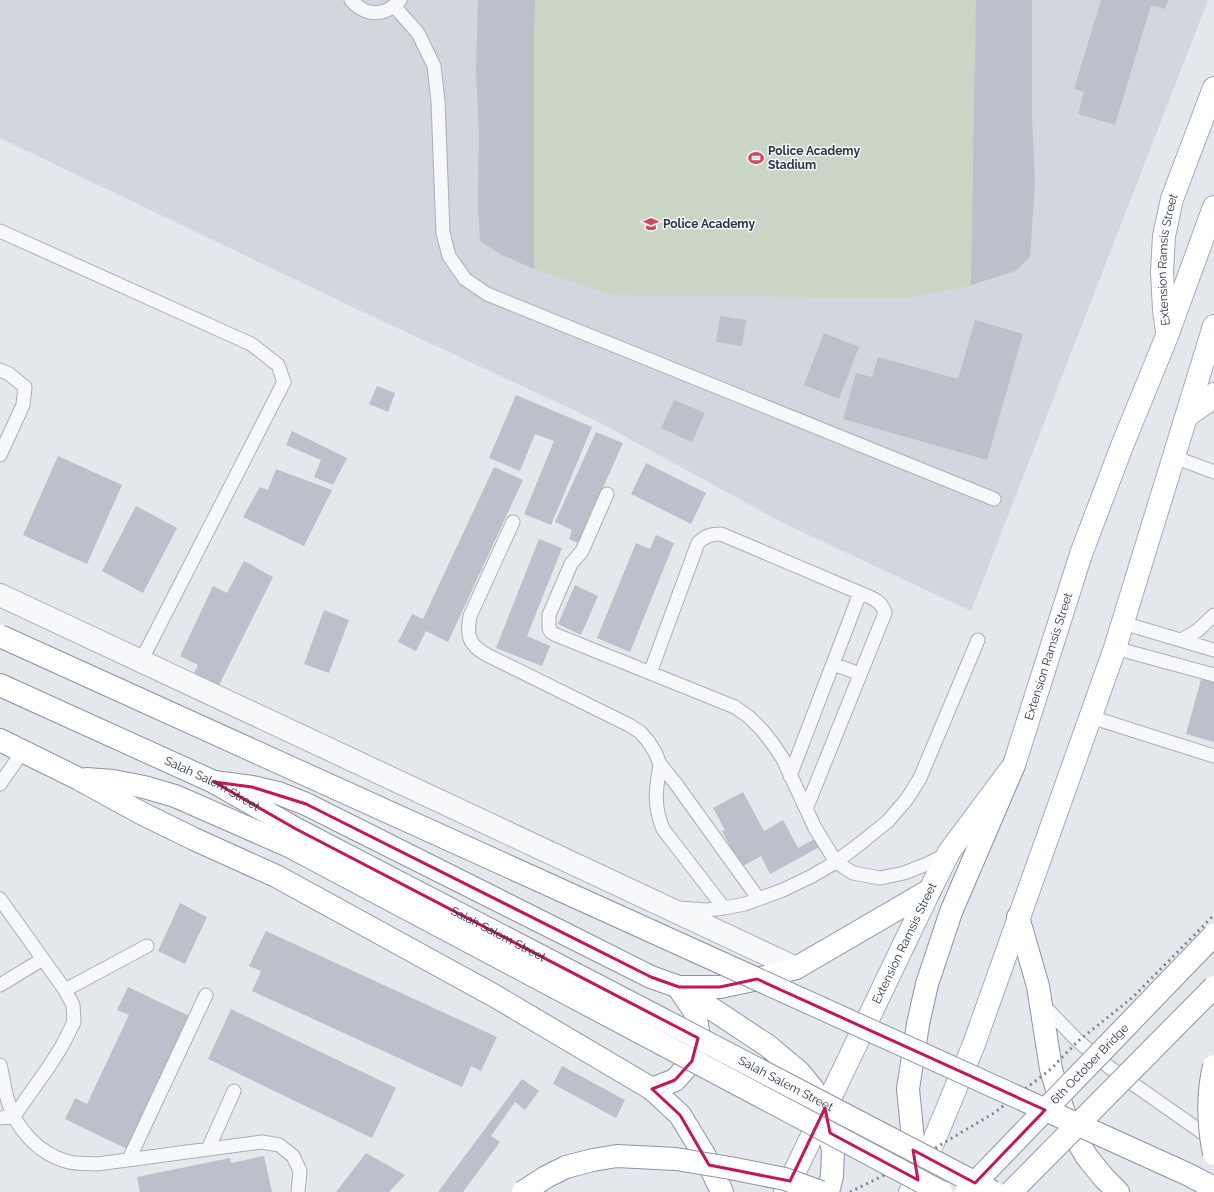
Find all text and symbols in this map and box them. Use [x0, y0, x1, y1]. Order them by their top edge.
place label: Police Academy Stadium [768, 144, 860, 172]
sports icon: Police Academy Stadium [747, 149, 765, 167]
street label: Extension Ramsis Street [1155, 192, 1180, 326]
school or university icon: Police Academy [642, 215, 660, 233]
place label: Police Academy [663, 217, 755, 231]
street label: Extension Ramsis Street [1022, 591, 1075, 722]
street label: Salah Salem Street [162, 753, 262, 814]
street label: Extension Ramsis Street [869, 880, 940, 1006]
street label: Salah Salem Street [448, 904, 548, 965]
street label: 6th October Bridge [1048, 1021, 1132, 1107]
street label: Salah Salem Street [736, 1053, 836, 1114]

